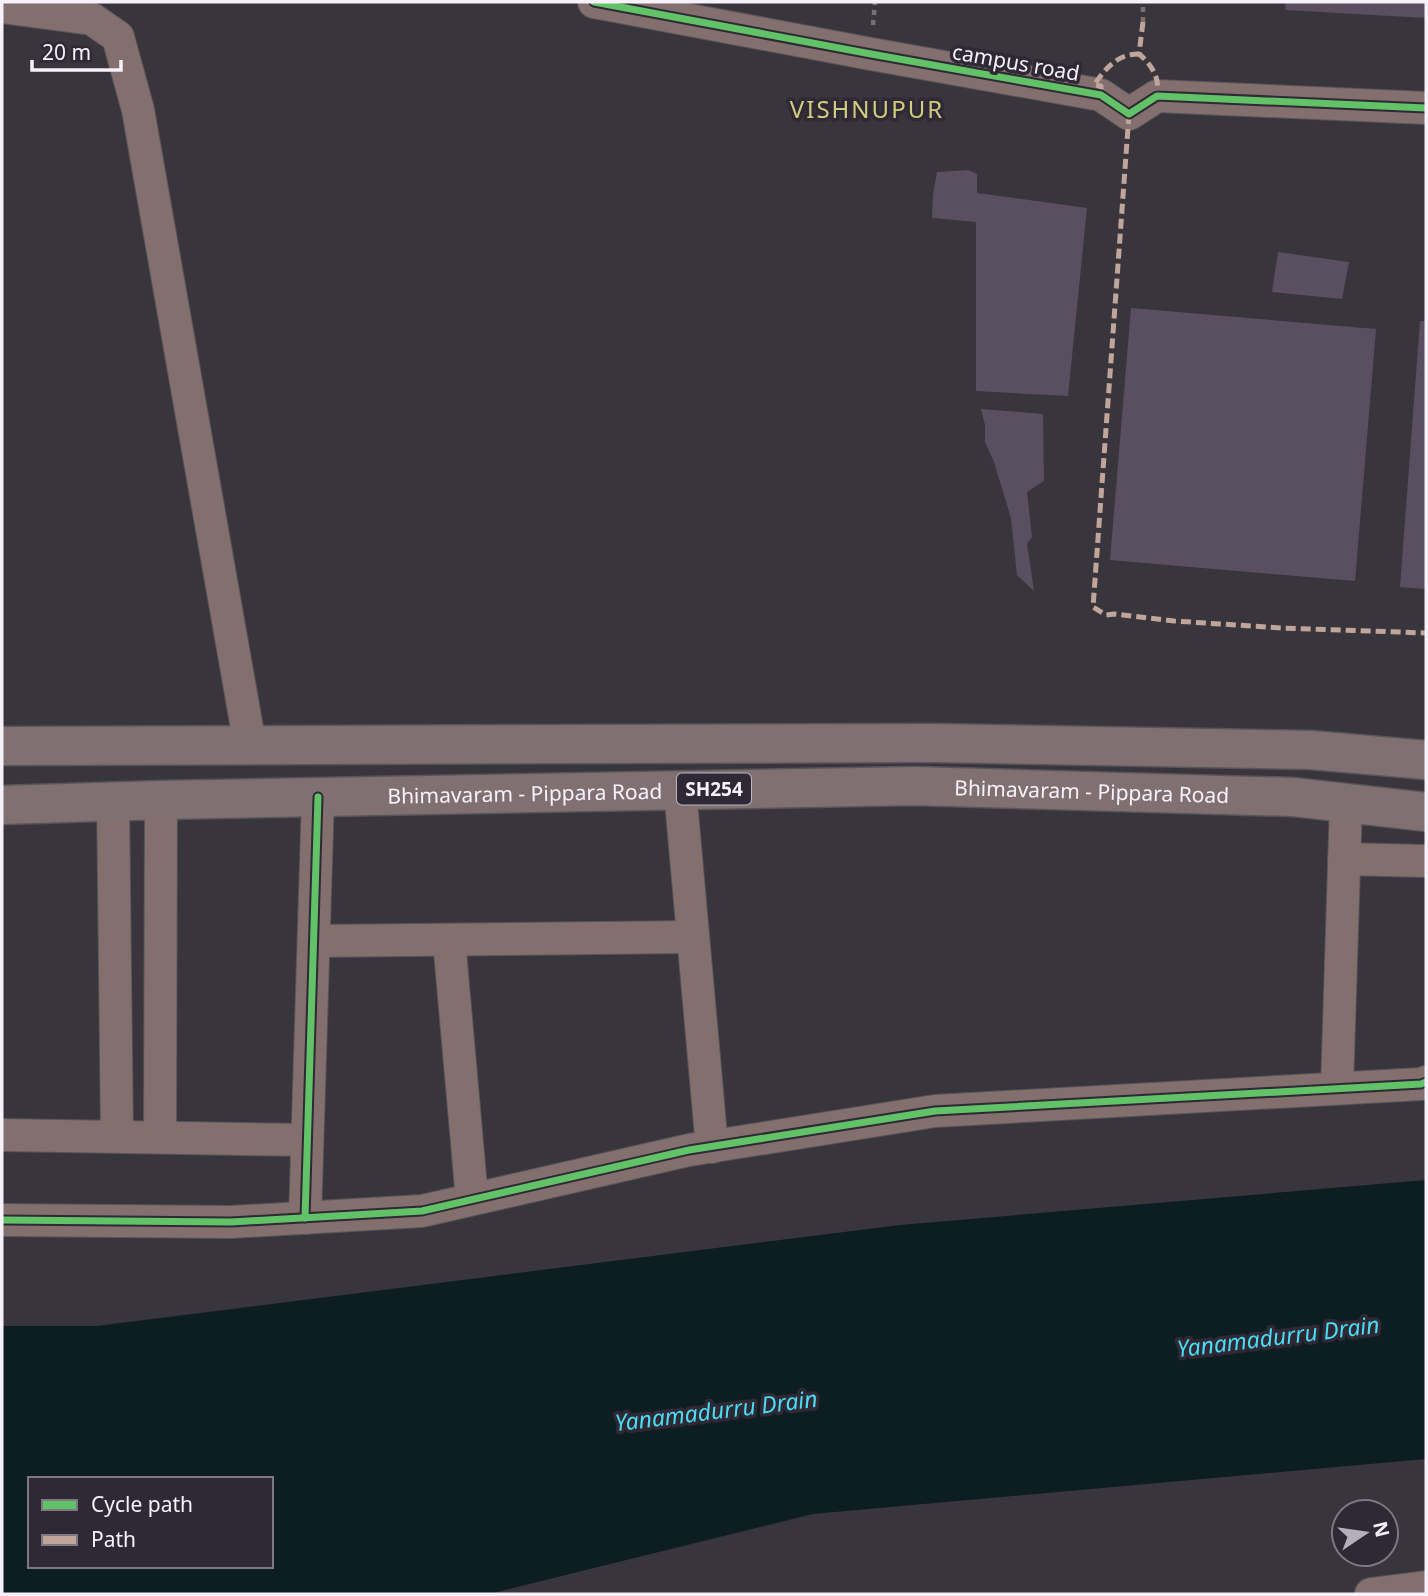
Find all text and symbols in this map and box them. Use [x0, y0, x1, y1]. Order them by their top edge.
scale bar [32, 28, 121, 72]
street label: campus road [950, 37, 1082, 87]
text: 20 m [42, 38, 91, 66]
district label: VISHNUPUR [790, 92, 944, 125]
street label: Bhimavaram - Pippara Road [954, 773, 1230, 809]
road number: SH254 [677, 774, 751, 804]
street label: Bhimavaram - Pippara Road [387, 777, 663, 810]
water label: Yanamadurru Drain [1175, 1308, 1381, 1364]
water label: Yanamadurru Drain [613, 1382, 819, 1438]
legend [28, 1477, 273, 1568]
text: Cycle path [91, 1490, 193, 1518]
north arrow [1330, 1498, 1400, 1568]
text: N [1367, 1519, 1396, 1540]
text: Path [91, 1525, 136, 1553]

